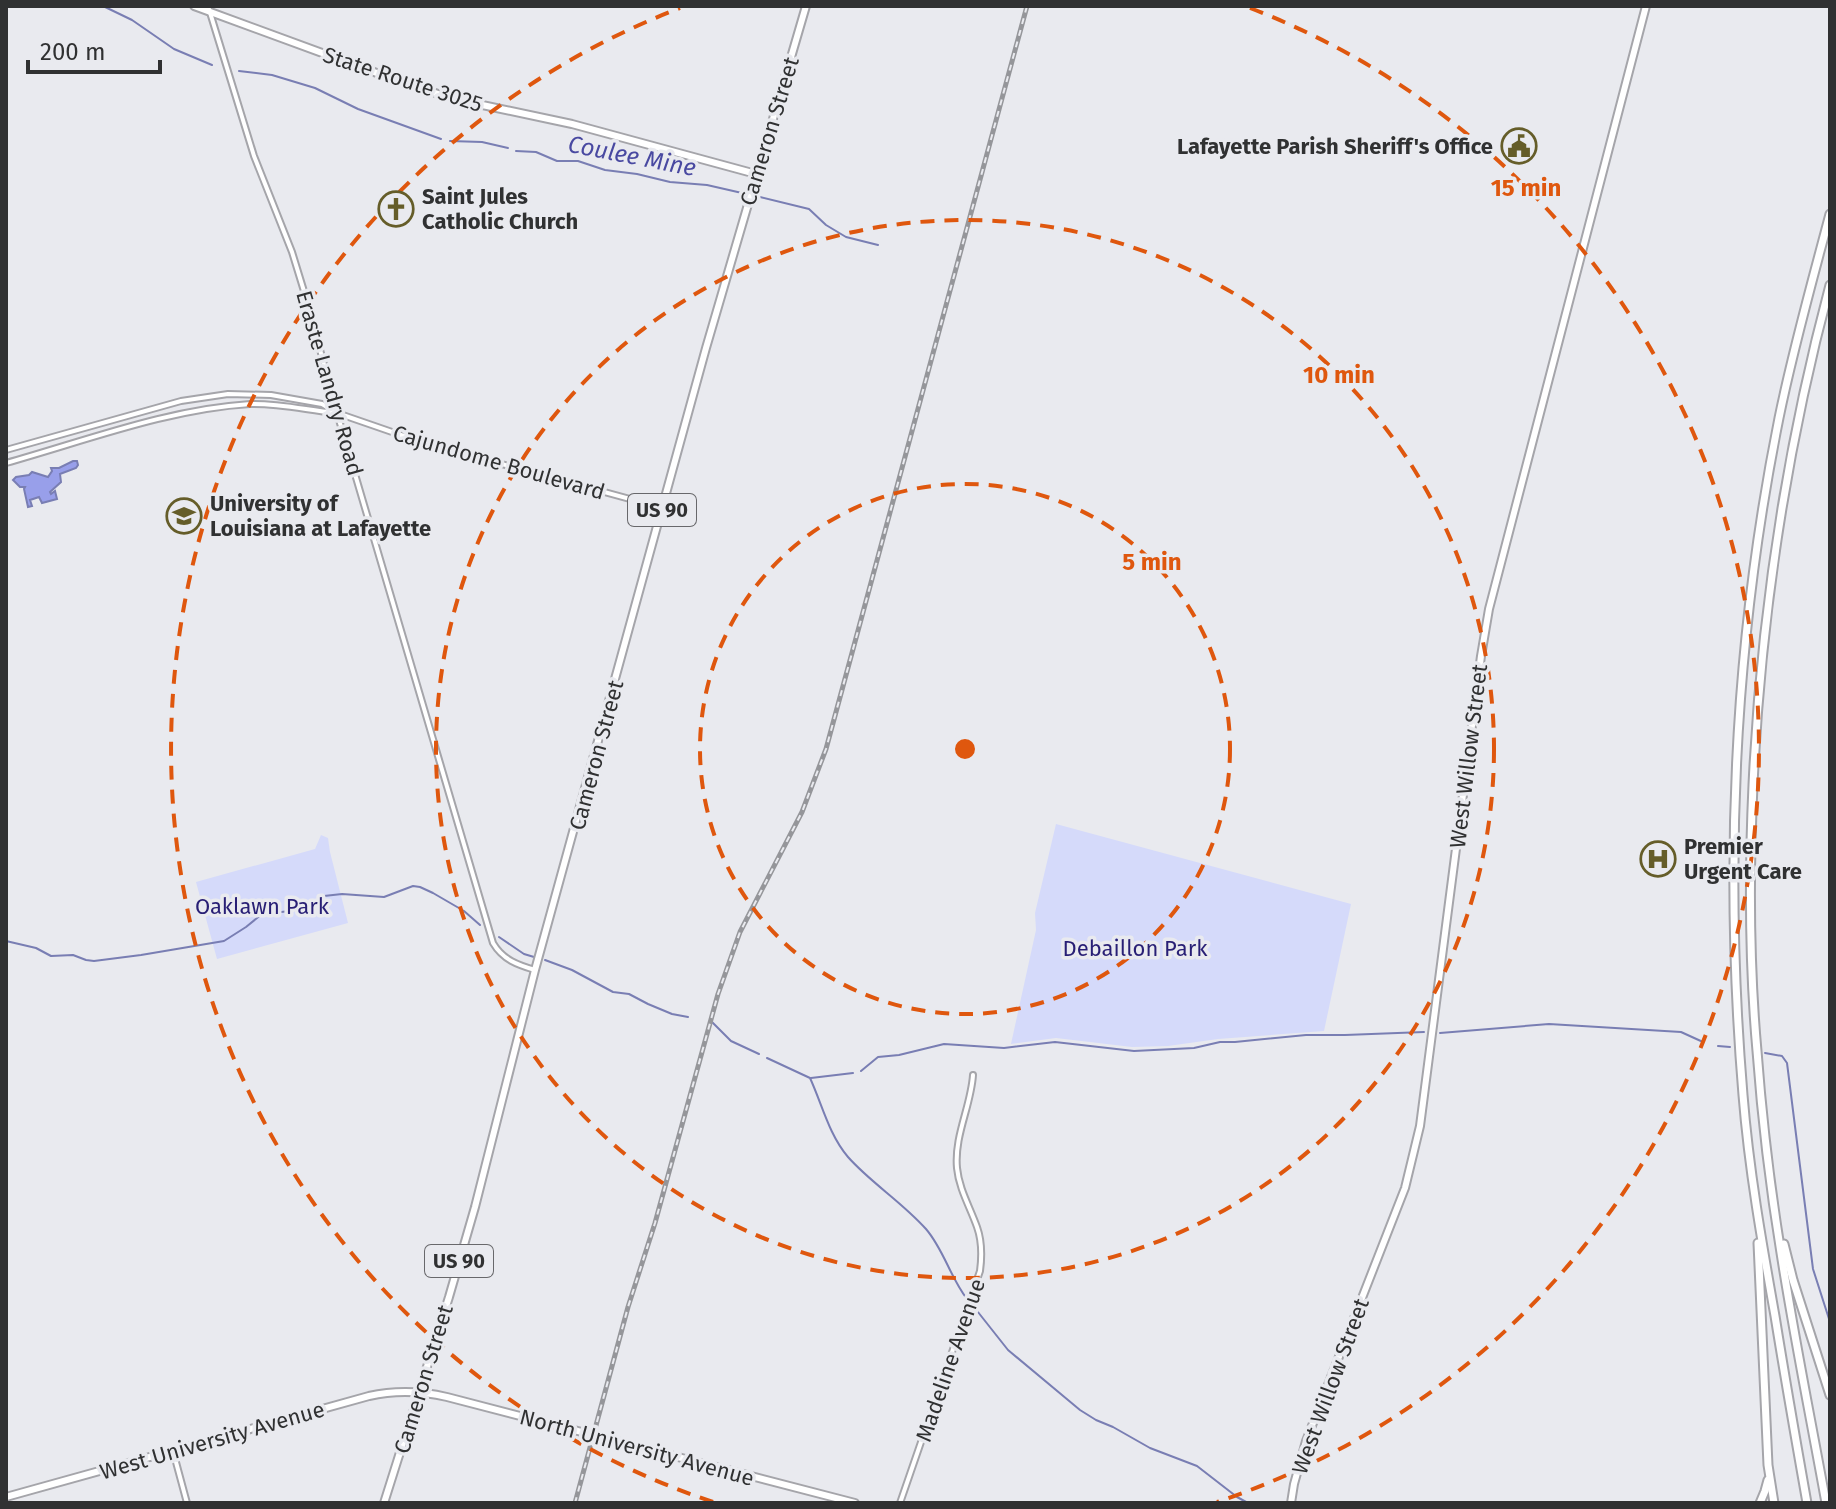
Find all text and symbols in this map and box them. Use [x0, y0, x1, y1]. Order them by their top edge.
scale bar [28, 24, 160, 74]
text: 200 m [40, 38, 106, 66]
street label: State Route 3025 [320, 41, 486, 118]
street label: Cameron Street [734, 54, 805, 209]
public building icon: Lafayette Parish Sheriff's Office [1500, 127, 1538, 165]
water label: Coulee Mine [566, 130, 698, 182]
place label: Lafayette Parish Sheriff's Office [1177, 133, 1493, 160]
text: 15 min [1491, 174, 1561, 202]
place label: Saint Jules Catholic Church [422, 183, 578, 235]
church icon: Saint Jules Catholic Church [377, 190, 415, 228]
street label: Eraste Landry Road [290, 287, 369, 479]
text: 10 min [1303, 361, 1375, 389]
street label: Cajundome Boulevard [390, 419, 608, 506]
place label: University of Louisiana at Lafayette [210, 490, 431, 542]
road number: US 90 [628, 494, 696, 526]
school or university icon: University of Louisiana at Lafayette [165, 497, 203, 535]
text: 5 min [1122, 548, 1182, 576]
street label: West Willow Street [1444, 662, 1493, 850]
street label: Cameron Street [564, 677, 629, 833]
centre of rings [951, 735, 979, 763]
place label: Premier Urgent Care [1684, 833, 1802, 885]
hospital icon: Premier Urgent Care [1639, 840, 1677, 878]
park label: Oaklawn Park [195, 893, 330, 920]
park label: Debaillon Park [1063, 935, 1208, 962]
road number: US 90 [425, 1245, 493, 1277]
street label: Madeline Avenue [910, 1275, 991, 1445]
street label: West Willow Street [1286, 1294, 1375, 1478]
street label: Cameron Street [388, 1302, 459, 1457]
street label: West University Avenue [97, 1395, 328, 1486]
street label: North University Avenue [517, 1403, 757, 1492]

